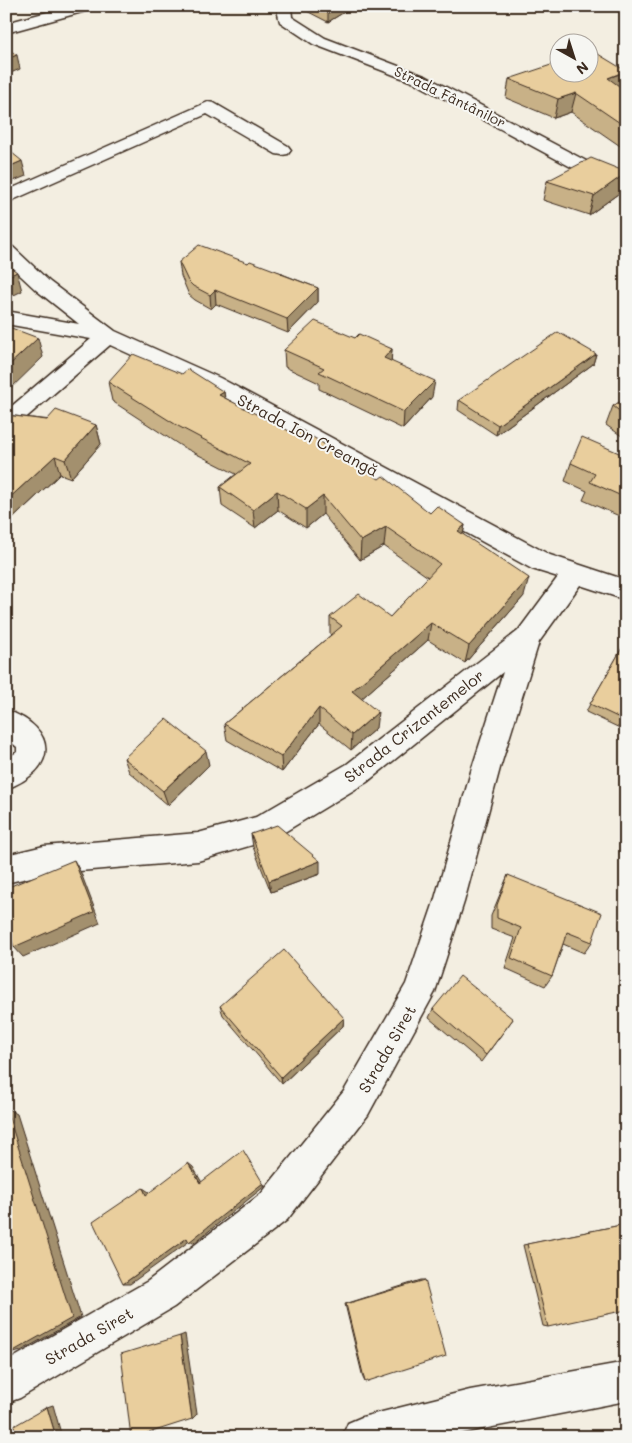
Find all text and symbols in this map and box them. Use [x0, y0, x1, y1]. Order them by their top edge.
north arrow [550, 32, 600, 82]
text: N [572, 58, 593, 79]
street label: Strada Fântânilor [391, 61, 509, 132]
street label: Strada Ion Creangă [234, 388, 383, 481]
street label: Strada Crizantemelor [339, 664, 488, 787]
street label: Strada Siret [353, 1001, 420, 1097]
street label: Strada Siret [41, 1302, 137, 1369]

